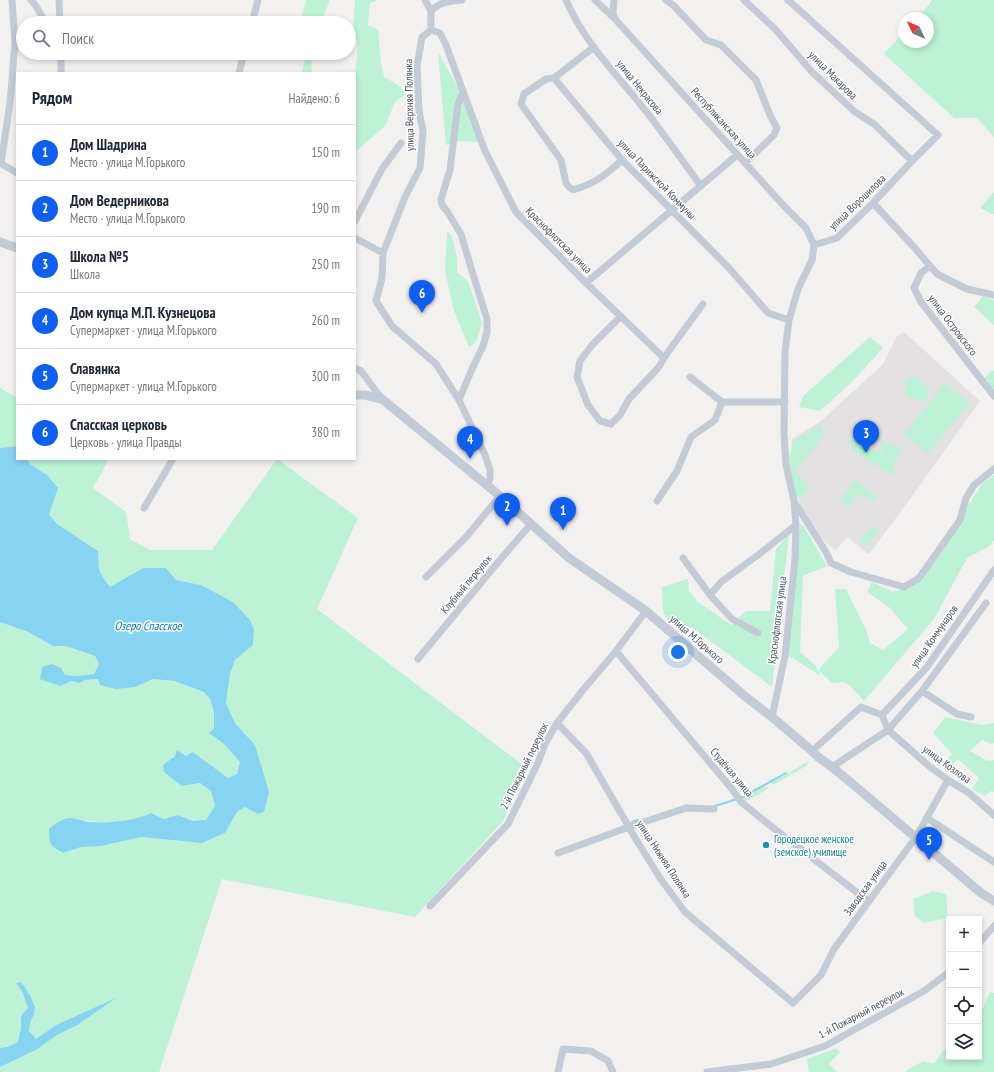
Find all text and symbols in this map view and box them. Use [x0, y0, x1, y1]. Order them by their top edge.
north arrow [898, 12, 934, 48]
search box [16, 16, 356, 60]
icon: search [30, 27, 52, 49]
text: Поиск [62, 29, 94, 48]
street label: улица Макарова [806, 48, 860, 102]
street label: улица Некрасова [614, 57, 666, 117]
street label: улица Верхняя Полянка [401, 59, 417, 151]
street label: Республиканская улица [688, 84, 760, 162]
text: Рядом [32, 87, 72, 109]
text: Найдено: 6 [289, 90, 340, 107]
text: Дом Шадрина [70, 135, 147, 154]
street label: улица Парижской Коммуны [615, 136, 699, 222]
text: 1 [42, 144, 48, 161]
text: 150 m [311, 144, 340, 161]
text: Место · улица М.Горького [70, 154, 185, 171]
street label: улица Ворошилова [826, 171, 888, 233]
text: Дом Ведерникова [70, 191, 169, 210]
text: 2 [42, 200, 48, 217]
text: 190 m [311, 200, 340, 217]
street label: Краснофлотская улица [523, 204, 595, 276]
text: Место · улица М.Горького [70, 210, 185, 227]
text: Школа №5 [70, 247, 129, 266]
text: 3 [42, 256, 48, 273]
text: 250 m [311, 256, 340, 273]
text: Школа [70, 266, 100, 283]
pin: 6 [409, 280, 435, 313]
street label: улица Островского [925, 292, 981, 359]
text: Дом купца М.П. Кузнецова [70, 303, 216, 322]
text: 4 [42, 312, 48, 329]
text: 260 m [311, 312, 340, 329]
text: Супермаркет · улица М.Горького [70, 322, 217, 339]
text: Славянка [70, 359, 120, 378]
text: 5 [42, 368, 48, 385]
text: 300 m [311, 368, 340, 385]
text: Супермаркет · улица М.Горького [70, 378, 217, 395]
text: Спасская церковь [70, 415, 167, 434]
pin: 3 [853, 420, 879, 453]
text: 6 [42, 424, 48, 441]
text: 380 m [311, 424, 340, 441]
pin: 4 [457, 426, 483, 459]
text: Церковь · улица Правды [70, 434, 182, 451]
pin: 2 [494, 493, 520, 526]
pin: 1 [550, 497, 576, 530]
street label: Клубный переулок [437, 551, 495, 616]
street label: Краснофлотская улица [765, 575, 789, 665]
street label: улица Коммунаров [907, 602, 961, 670]
street label: улица М.Горького [667, 612, 727, 667]
water label: Озеро Спасское [114, 618, 183, 633]
your location [668, 642, 688, 662]
street label: 2-й Пожарный переулок [497, 720, 551, 812]
street label: улица Козлова [920, 742, 974, 786]
street label: Студёная улица [707, 745, 757, 799]
street label: улица Нижняя Полянка [634, 818, 694, 900]
pin: 5 [916, 827, 942, 860]
place label: Городецкое женское (земское) училище [774, 832, 854, 859]
marker: Городецкое женское (земское) училище [761, 840, 771, 850]
street label: Заводская улица [840, 858, 890, 918]
map controls [946, 916, 982, 1060]
button: + [946, 916, 982, 952]
button: − [946, 952, 982, 988]
street label: 1-й Пожарный переулок [816, 984, 907, 1041]
button: locate [946, 988, 982, 1024]
button: layers [946, 1024, 982, 1060]

